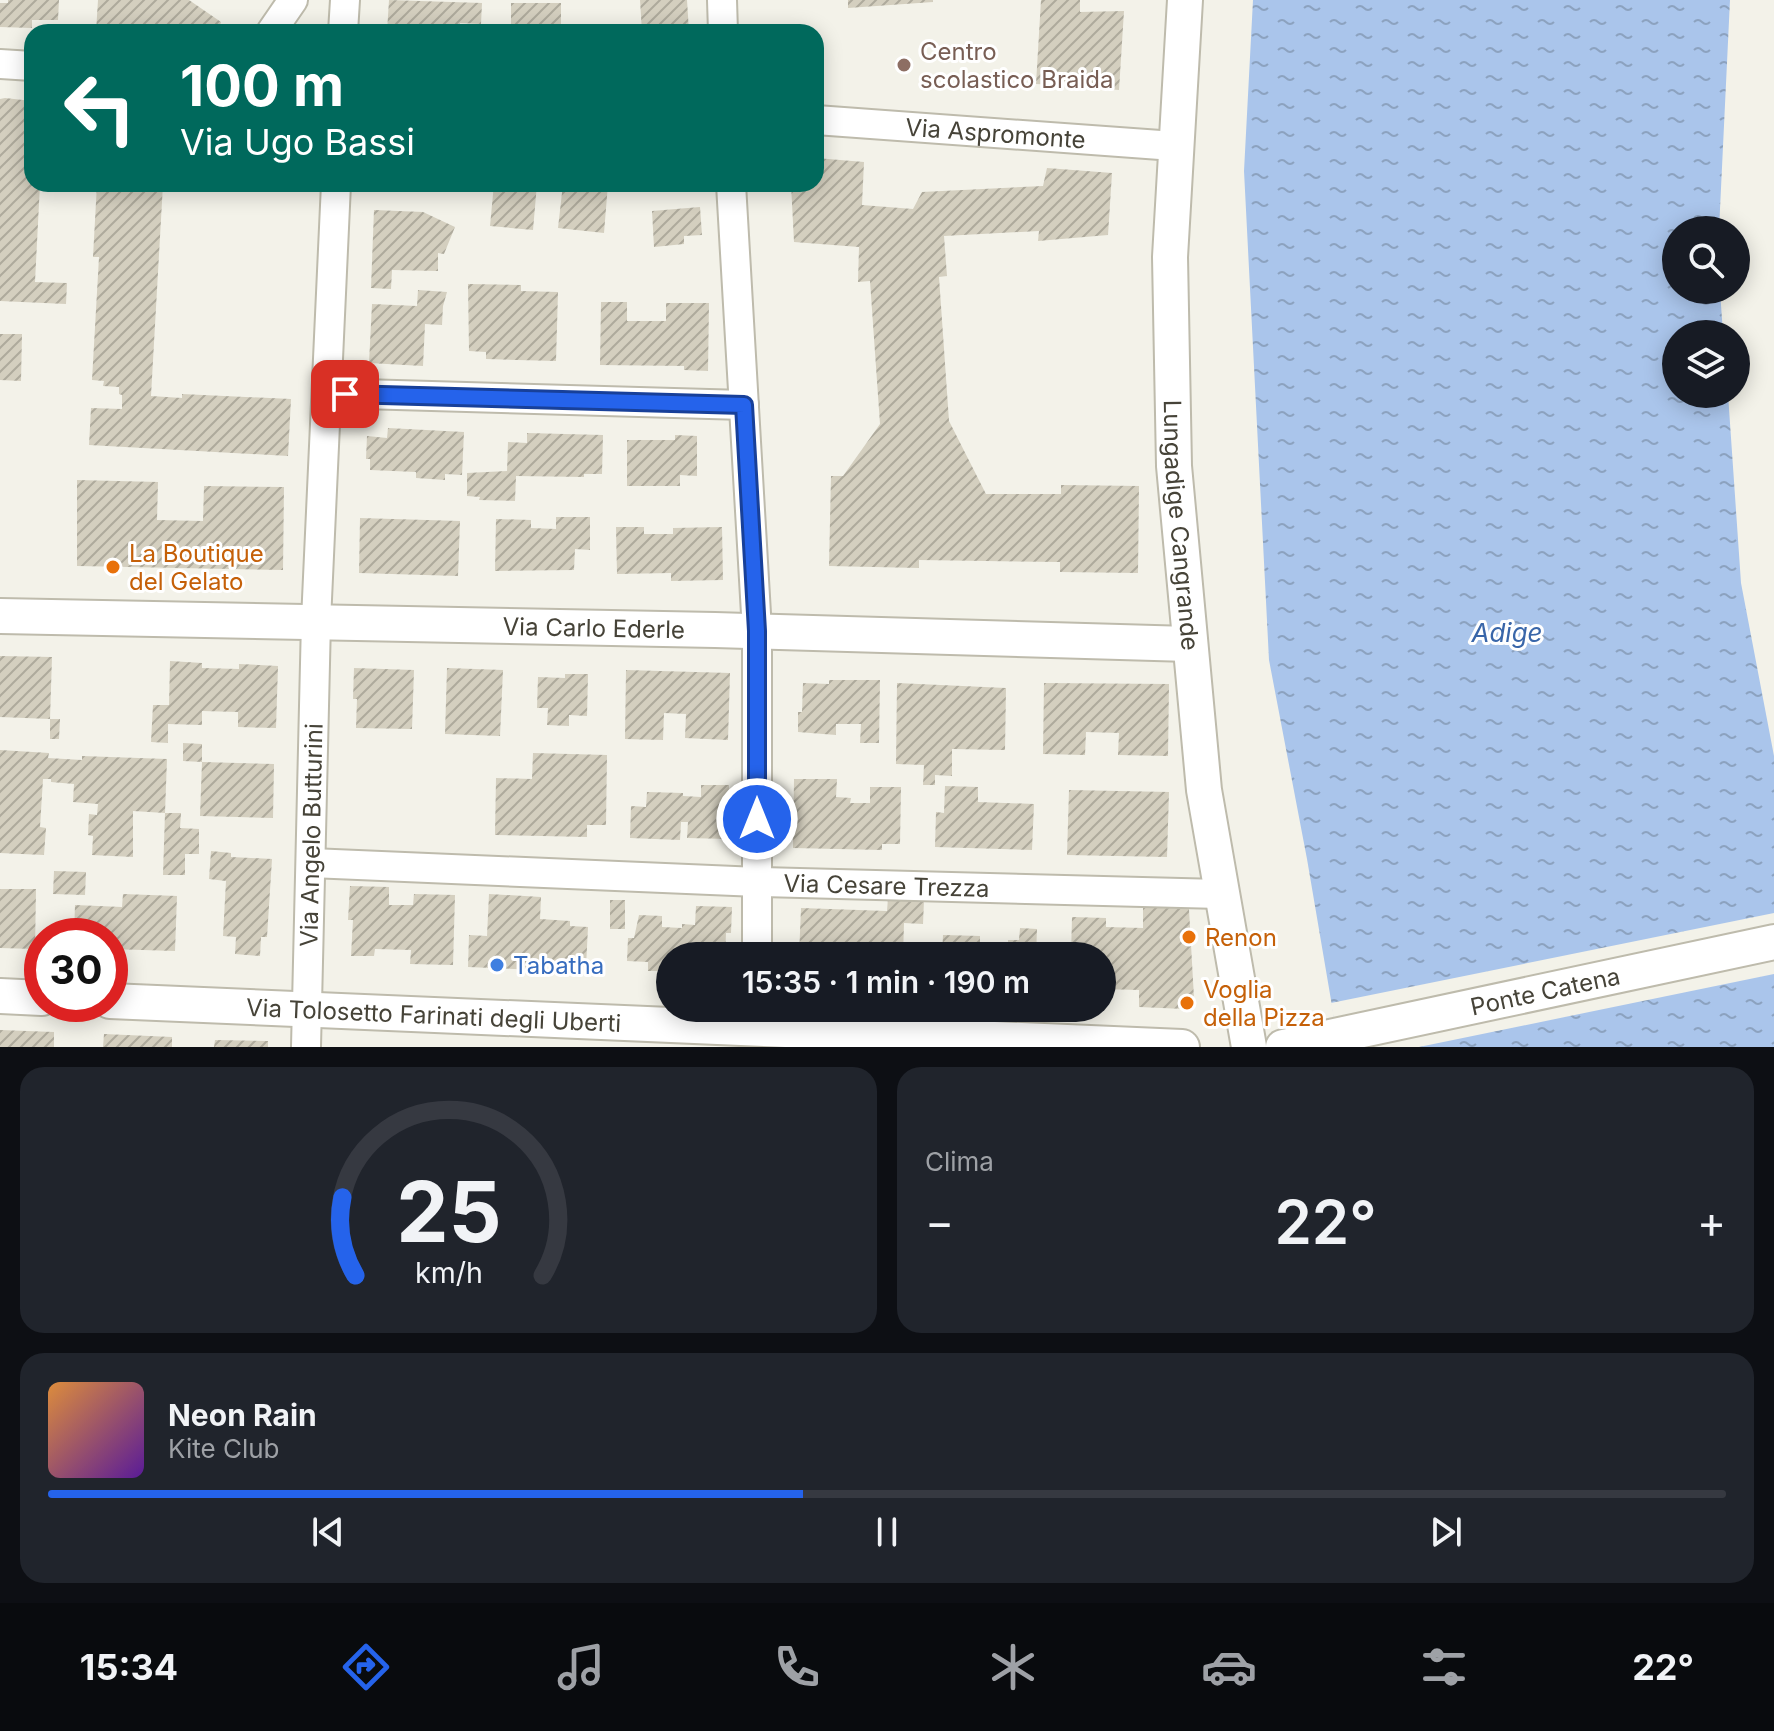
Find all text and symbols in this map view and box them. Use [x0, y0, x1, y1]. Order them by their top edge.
place label: Centro scolastico Braida [920, 37, 1113, 94]
text: 100 m [180, 52, 344, 120]
icon: left [48, 56, 152, 160]
marker: Centro scolastico Braida [895, 56, 913, 74]
street label: Via Aspromonte [904, 112, 1087, 154]
text: Via Ugo Bassi [180, 120, 415, 164]
map controls [1662, 216, 1750, 408]
button: search [1662, 216, 1750, 304]
button: layers [1662, 320, 1750, 408]
pin [311, 360, 379, 428]
icon: arrive [323, 372, 367, 416]
street label: Lungadige Cangrande [1158, 400, 1206, 652]
place label: La Boutique del Gelato [129, 539, 264, 596]
marker: La Boutique del Gelato [104, 558, 122, 576]
street label: Via Carlo Ederle [502, 611, 685, 644]
water label: Adige [1470, 617, 1543, 648]
street label: Via Angelo Butturini [294, 723, 328, 947]
position arrow [715, 777, 799, 861]
street label: Via Cesare Trezza [783, 868, 990, 903]
speed limit sign: 30 [24, 918, 128, 1022]
place label: Renon [1205, 923, 1277, 952]
marker: Renon [1180, 928, 1198, 946]
place label: Tabatha [513, 951, 604, 980]
marker: Tabatha [488, 956, 506, 974]
street label: Ponte Catena [1467, 961, 1623, 1021]
text: 15:35 · 1 min · 190 m [742, 964, 1030, 1000]
place label: Voglia della Pizza [1203, 975, 1325, 1032]
street label: Via Tolosetto Farinati degli Uberti [246, 992, 622, 1037]
marker: Voglia della Pizza [1178, 994, 1196, 1012]
text: Clima [925, 1146, 994, 1177]
text: 25 [396, 1161, 501, 1262]
text: 22° [1274, 1186, 1377, 1258]
text: − [925, 1195, 954, 1249]
text: + [1697, 1195, 1726, 1249]
text: km/h [415, 1255, 482, 1290]
text: Neon Rain [168, 1397, 317, 1433]
text: Kite Club [168, 1433, 279, 1464]
icon: previous [306, 1510, 350, 1554]
icon: pause [865, 1510, 909, 1554]
icon: next [1424, 1510, 1468, 1554]
icon: directions [338, 1639, 394, 1695]
icon: music [553, 1639, 609, 1695]
icon: phone [769, 1639, 825, 1695]
icon: climate [985, 1639, 1041, 1695]
icon: car [1201, 1639, 1257, 1695]
icon: filters [1416, 1639, 1472, 1695]
text: 15:34 [80, 1645, 178, 1689]
text: 22° [1632, 1645, 1694, 1689]

